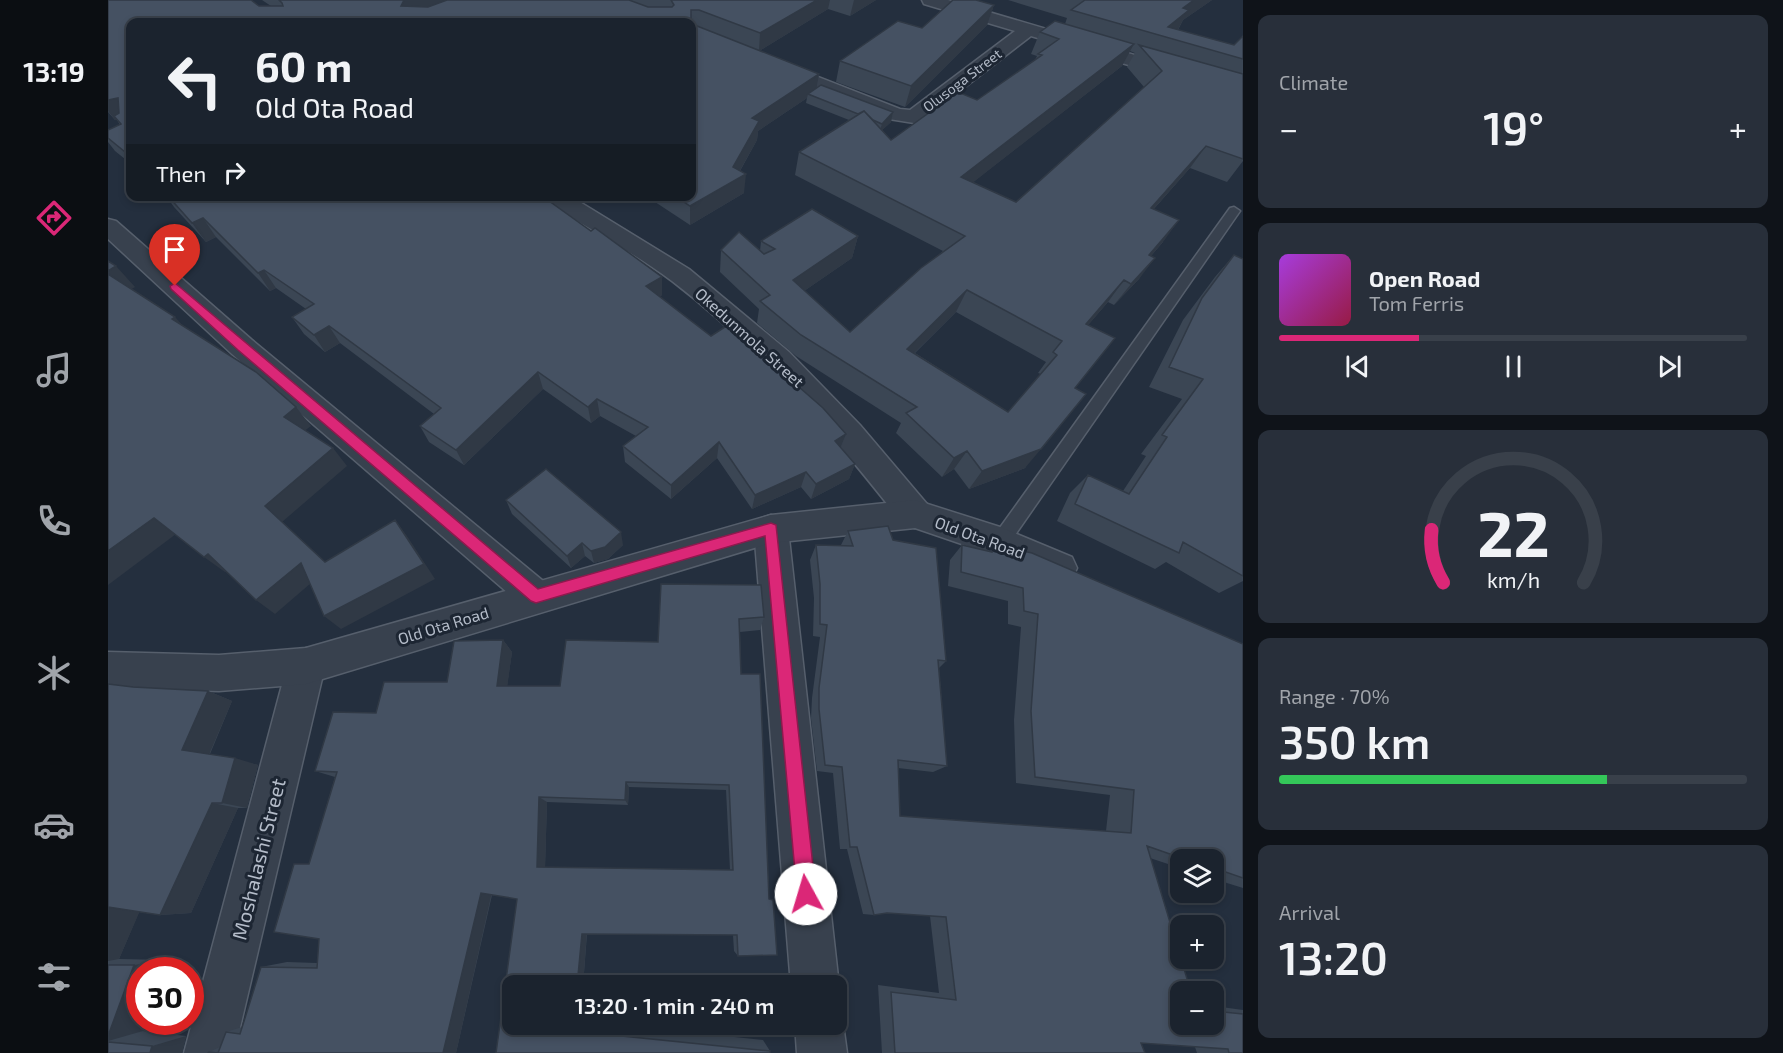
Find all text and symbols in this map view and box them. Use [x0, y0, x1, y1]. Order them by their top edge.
text: 60 m [255, 40, 352, 90]
icon: left [156, 42, 234, 120]
street label: Olusoga Street [919, 45, 1005, 115]
text: 13:19 [23, 55, 85, 87]
text: Climate [1279, 70, 1348, 94]
text: Old Ota Road [255, 91, 414, 123]
text: 19° [1483, 100, 1544, 154]
text: − [1279, 108, 1298, 148]
text: + [1729, 108, 1747, 148]
icon: right [218, 156, 251, 189]
text: Then [156, 160, 206, 186]
icon: directions [33, 197, 75, 239]
pin [149, 224, 200, 286]
icon: arrive [158, 233, 191, 266]
text: Open Road [1369, 265, 1481, 291]
street label: Okedunmola Street [692, 283, 808, 391]
text: Tom Ferris [1369, 291, 1464, 315]
icon: music [33, 349, 75, 391]
icon: previous [1341, 350, 1374, 383]
icon: pause [1497, 350, 1530, 383]
icon: next [1653, 350, 1686, 383]
text: 22 [1477, 496, 1549, 571]
icon: phone [33, 500, 75, 542]
street label: Old Ota Road [933, 512, 1027, 562]
text: km/h [1486, 568, 1540, 593]
street label: Old Ota Road [395, 602, 491, 648]
icon: climate [33, 652, 75, 694]
text: Range · 70% [1279, 684, 1390, 708]
text: 350 km [1279, 714, 1430, 768]
street label: Moshalashi Street [226, 776, 290, 942]
icon: car [33, 804, 75, 846]
map controls [1170, 849, 1224, 1035]
button: layers [1170, 849, 1224, 903]
position arrow [774, 862, 838, 926]
text: Arrival [1279, 900, 1340, 924]
button: + [1170, 915, 1224, 969]
text: 13:20 [1279, 930, 1388, 984]
icon: filters [33, 956, 75, 998]
speed limit sign: 30 [126, 957, 204, 1035]
button: − [1170, 981, 1224, 1035]
text: 13:20 · 1 min · 240 m [575, 992, 774, 1018]

